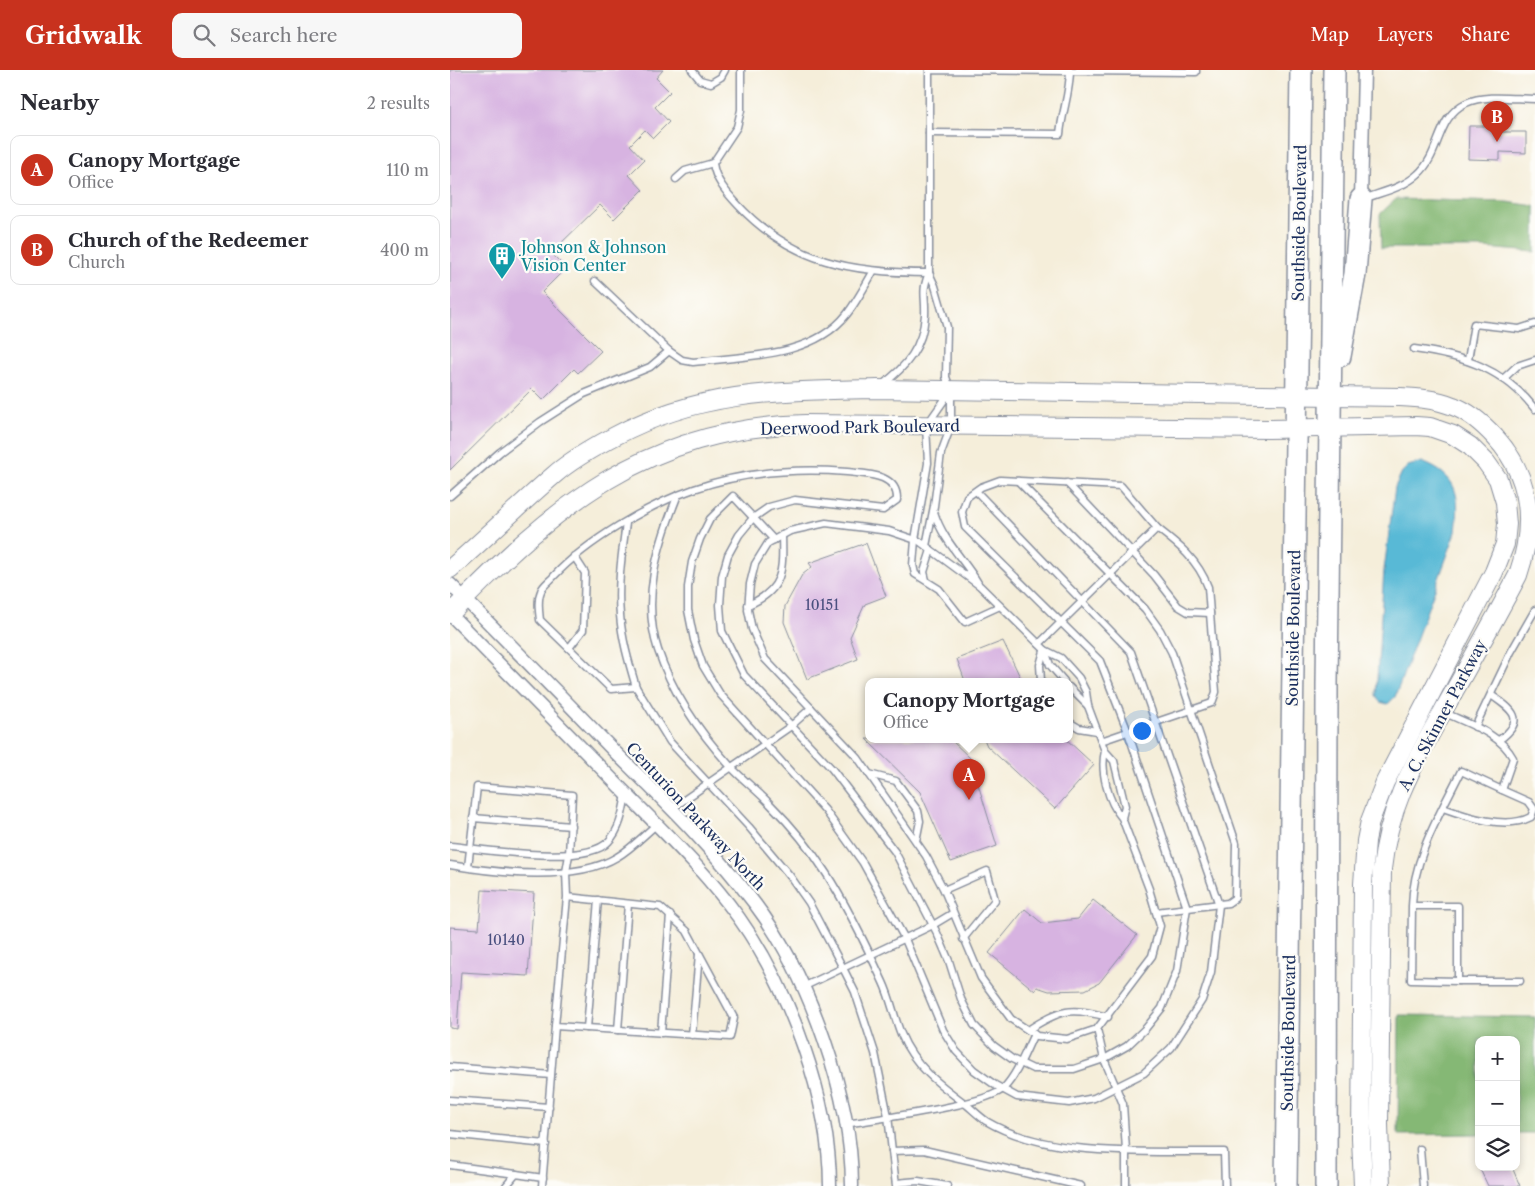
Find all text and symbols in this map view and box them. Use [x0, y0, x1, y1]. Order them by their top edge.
search box [172, 13, 522, 58]
text: Gridwalk [25, 21, 142, 50]
icon: search [190, 21, 218, 49]
text: Search here [230, 24, 338, 47]
text: Map [1311, 24, 1349, 46]
text: Layers [1377, 24, 1433, 46]
text: Share [1461, 24, 1510, 46]
text: Nearby [20, 90, 99, 115]
text: 2 results [367, 93, 430, 113]
pin: B [1481, 101, 1513, 142]
street label: Southside Boulevard [1288, 144, 1310, 302]
text: Canopy Mortgage [68, 149, 240, 172]
text: A [31, 160, 43, 180]
text: 110 m [386, 160, 429, 180]
text: Office [68, 172, 114, 192]
text: Church of the Redeemer [68, 229, 308, 252]
place label: Johnson & Johnson Vision Center [518, 237, 667, 275]
text: B [31, 240, 43, 260]
text: 400 m [380, 240, 429, 260]
building icon: Johnson & Johnson Vision Center [487, 241, 517, 280]
text: Church [68, 252, 125, 272]
street label: Deerwood Park Boulevard [760, 415, 960, 439]
street label: Southside Boulevard [1282, 549, 1304, 707]
house number: 10151 [805, 596, 839, 614]
street label: A. C. Skinner Parkway [1393, 635, 1491, 795]
popup [865, 678, 1073, 743]
text: Canopy Mortgage [883, 689, 1055, 712]
text: Office [883, 712, 929, 732]
your location [1129, 718, 1155, 744]
street label: Centurion Parkway North [622, 738, 770, 894]
pin: A [953, 759, 985, 800]
house number: 10140 [487, 931, 525, 949]
street label: Southside Boulevard [1277, 954, 1299, 1112]
map controls [1475, 1036, 1520, 1171]
button: + [1475, 1036, 1520, 1081]
button: − [1475, 1081, 1520, 1126]
button: layers [1475, 1126, 1520, 1171]

